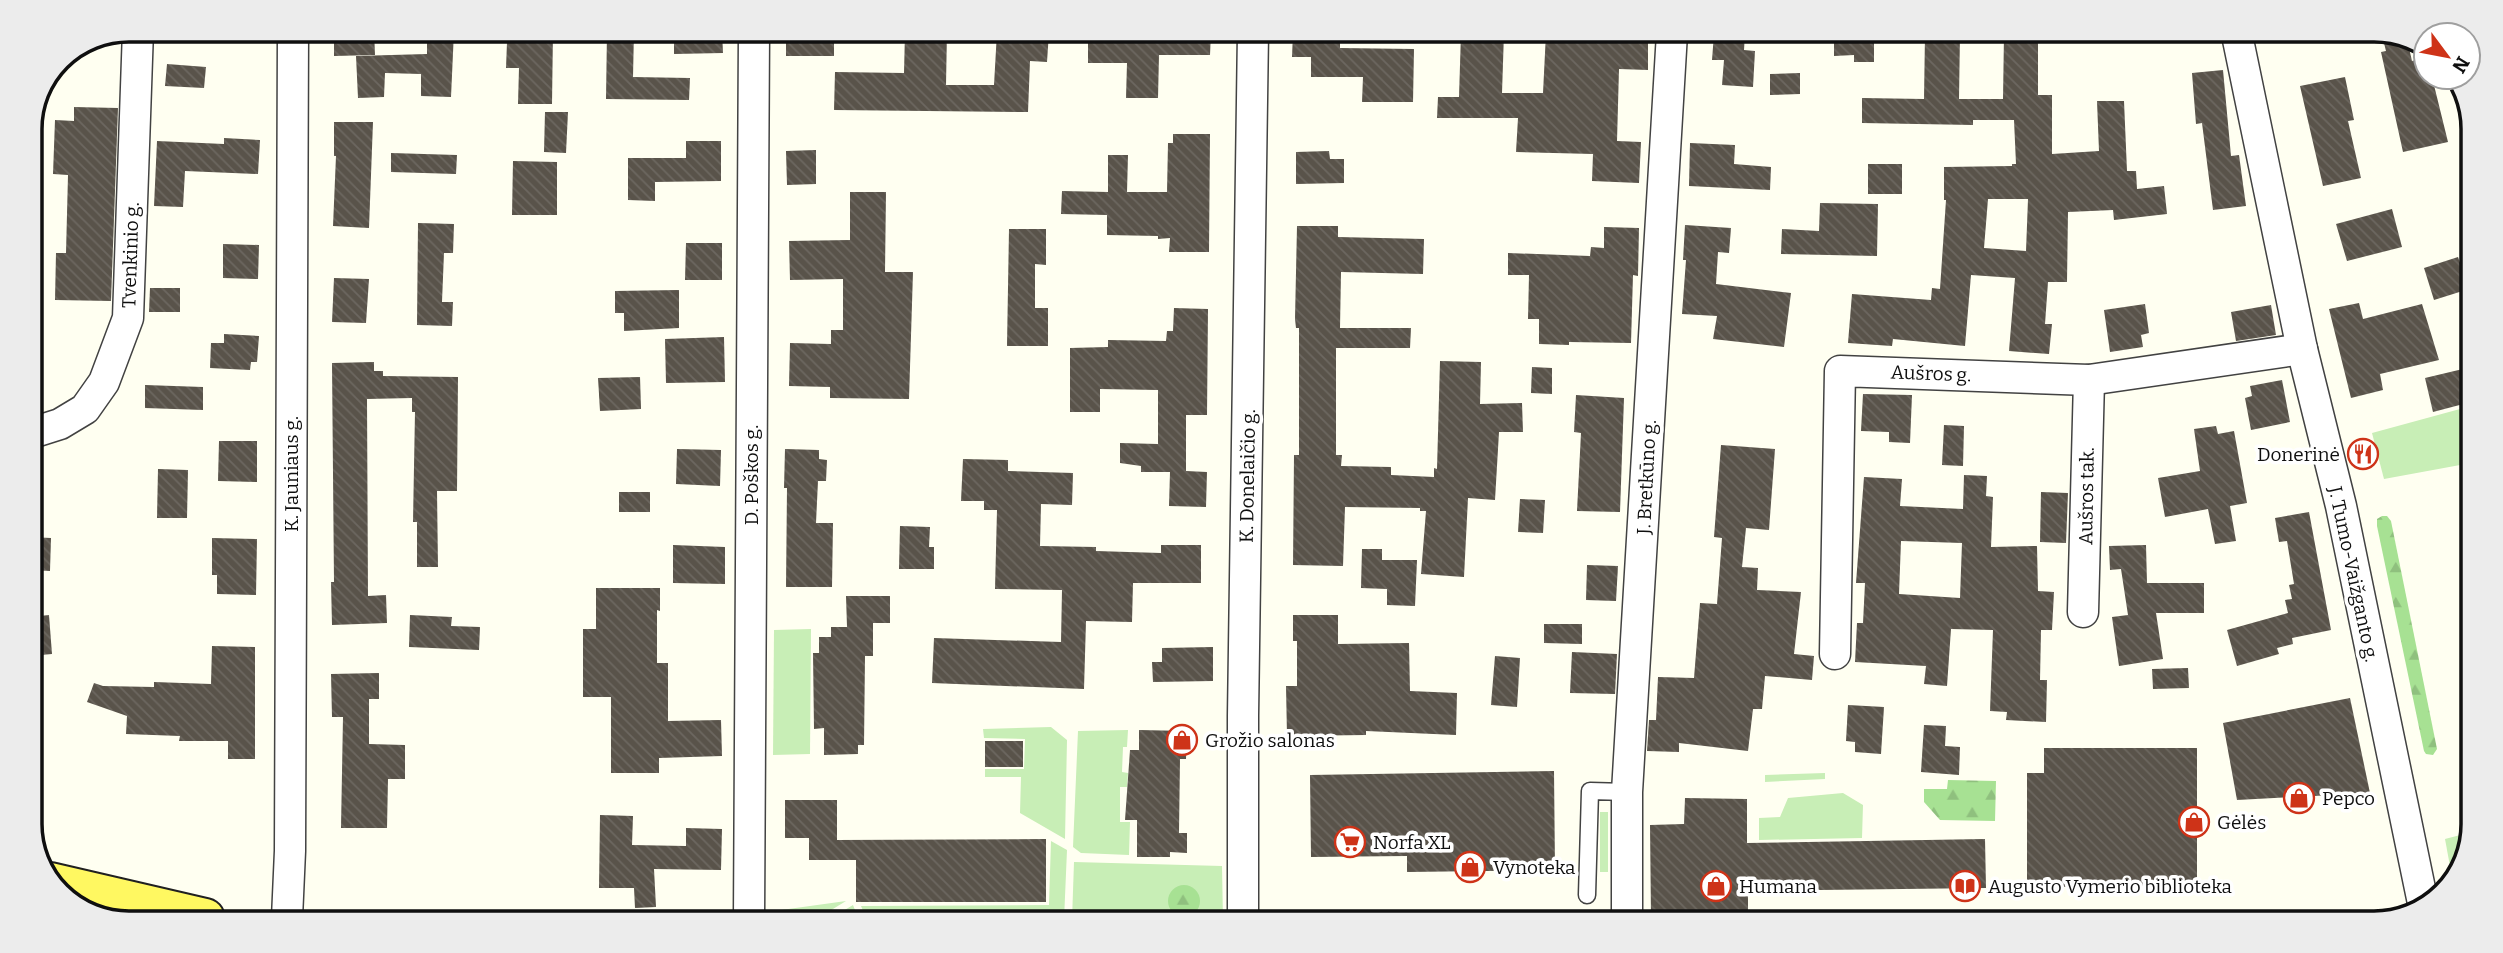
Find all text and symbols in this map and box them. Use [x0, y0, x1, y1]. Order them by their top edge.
north arrow [2412, 21, 2482, 91]
text: N [2447, 52, 2475, 77]
street label: Tvenkinio g. [117, 202, 144, 308]
street label: Aušros g. [1890, 361, 1972, 386]
street label: K. Donelaičio g. [1235, 409, 1260, 543]
street label: K. Jauniaus g. [280, 416, 303, 532]
street label: J. Bretkūno g. [1632, 419, 1661, 536]
street label: D. Poškos g. [740, 425, 763, 525]
restaurant icon: Donerinė [2346, 437, 2380, 471]
place label: Donerinė [2257, 443, 2340, 466]
street label: Aušros tak. [2074, 447, 2099, 545]
street label: J. Tumo-Vaižganto g. [2323, 483, 2383, 664]
shop icon: Grožio salonas [1165, 723, 1199, 757]
place label: Grožio salonas [1205, 729, 1335, 752]
shop icon: Pepco [2282, 781, 2316, 815]
place label: Pepco [2322, 787, 2375, 810]
shop icon: Gėlės [2177, 805, 2211, 839]
place label: Gėlės [2217, 811, 2266, 834]
supermarket icon: Norfa XL [1333, 825, 1367, 859]
place label: Norfa XL [1373, 831, 1451, 854]
shop icon: Vynoteka [1453, 850, 1487, 884]
place label: Vynoteka [1493, 856, 1576, 879]
shop icon: Humana [1699, 869, 1733, 903]
library icon: Augusto Vymerio biblioteka [1948, 869, 1982, 903]
place label: Humana [1739, 875, 1817, 898]
place label: Augusto Vymerio biblioteka [1988, 875, 2232, 898]

